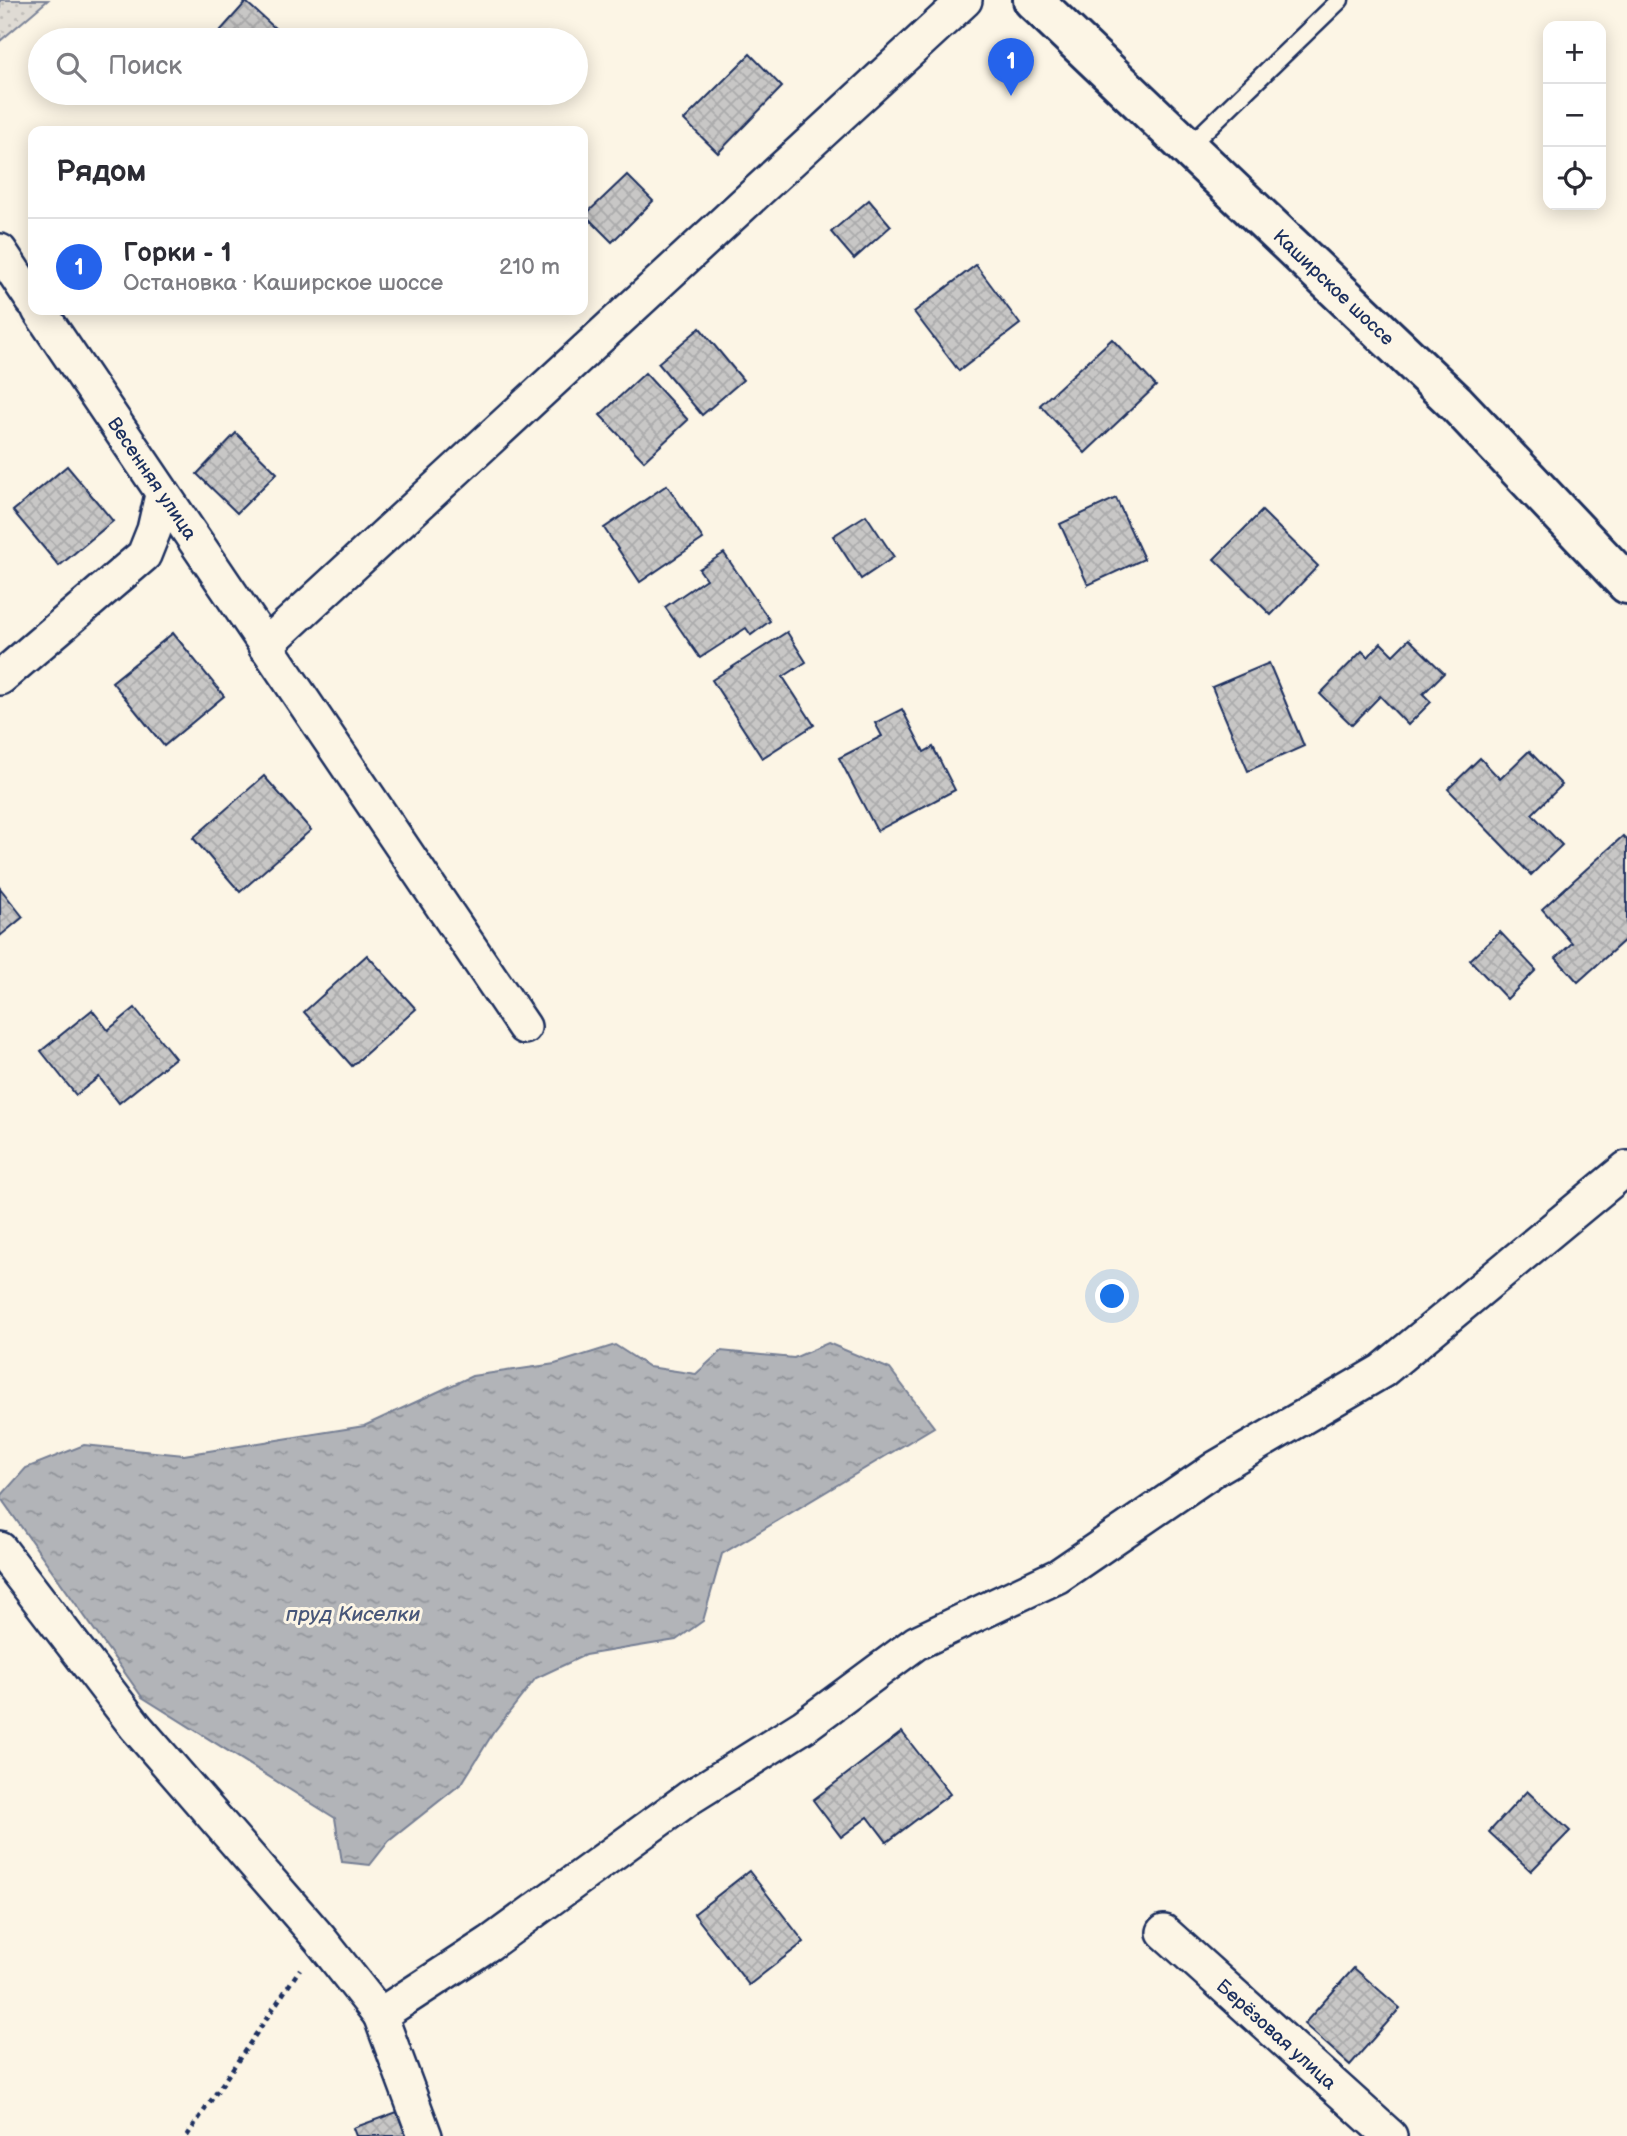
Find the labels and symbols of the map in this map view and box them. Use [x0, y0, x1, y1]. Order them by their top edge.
pin: 1 [988, 38, 1034, 96]
street label: Каширское шоссе [1268, 225, 1399, 351]
street label: Весенняя улица [102, 413, 201, 545]
your location [1095, 1279, 1129, 1313]
water label: пруд Киселки [286, 1602, 420, 1627]
street label: Берёзовая улица [1211, 1975, 1340, 2095]

